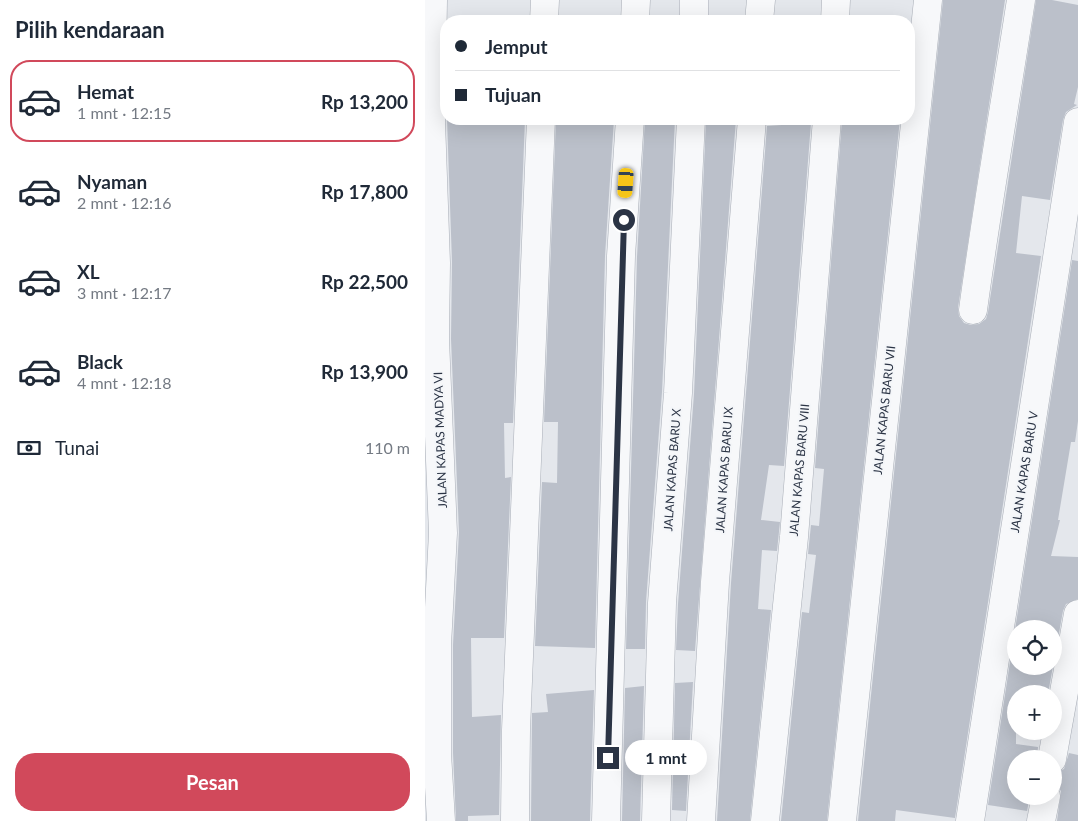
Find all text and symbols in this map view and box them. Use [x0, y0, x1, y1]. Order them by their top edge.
text: Pilih kendaraan [15, 16, 165, 43]
text: Jemput [485, 35, 547, 58]
icon: car [17, 79, 62, 124]
text: Hemat [77, 80, 134, 103]
text: Tujuan [485, 83, 541, 106]
text: Rp 13,200 [321, 90, 408, 113]
text: 1 mnt · 12:15 [77, 103, 172, 122]
car [617, 168, 634, 198]
icon: car [17, 169, 62, 214]
text: Nyaman [77, 170, 147, 193]
text: Rp 17,800 [321, 180, 408, 203]
text: 2 mnt · 12:16 [77, 193, 172, 212]
route start [613, 209, 635, 231]
icon: car [17, 259, 62, 304]
text: XL [77, 260, 100, 283]
text: Rp 22,500 [321, 270, 408, 293]
text: 3 mnt · 12:17 [77, 283, 172, 302]
street label: JALAN KAPAS BARU VII [870, 345, 898, 475]
icon: car [17, 349, 62, 394]
text: Black [77, 350, 123, 373]
text: Rp 13,900 [321, 360, 408, 383]
street label: JALAN KAPAS MADYA VI [430, 372, 450, 508]
text: 4 mnt · 12:18 [77, 373, 172, 392]
street label: JALAN KAPAS BARU VIII [786, 403, 812, 537]
street label: JALAN KAPAS BARU IX [712, 406, 736, 534]
street label: JALAN KAPAS BARU X [660, 408, 684, 532]
street label: JALAN KAPAS BARU V [1007, 409, 1041, 534]
icon: cash [15, 434, 43, 462]
text: Tunai [55, 436, 99, 459]
text: 110 m [365, 438, 410, 457]
map controls [1007, 620, 1062, 805]
button: locate [1007, 620, 1062, 675]
button: + [1007, 685, 1062, 740]
callout: 1 mnt [625, 740, 708, 776]
route end [597, 747, 619, 769]
text: 1 mnt [645, 748, 687, 767]
button: − [1007, 750, 1062, 805]
button: Pesan [15, 753, 410, 811]

